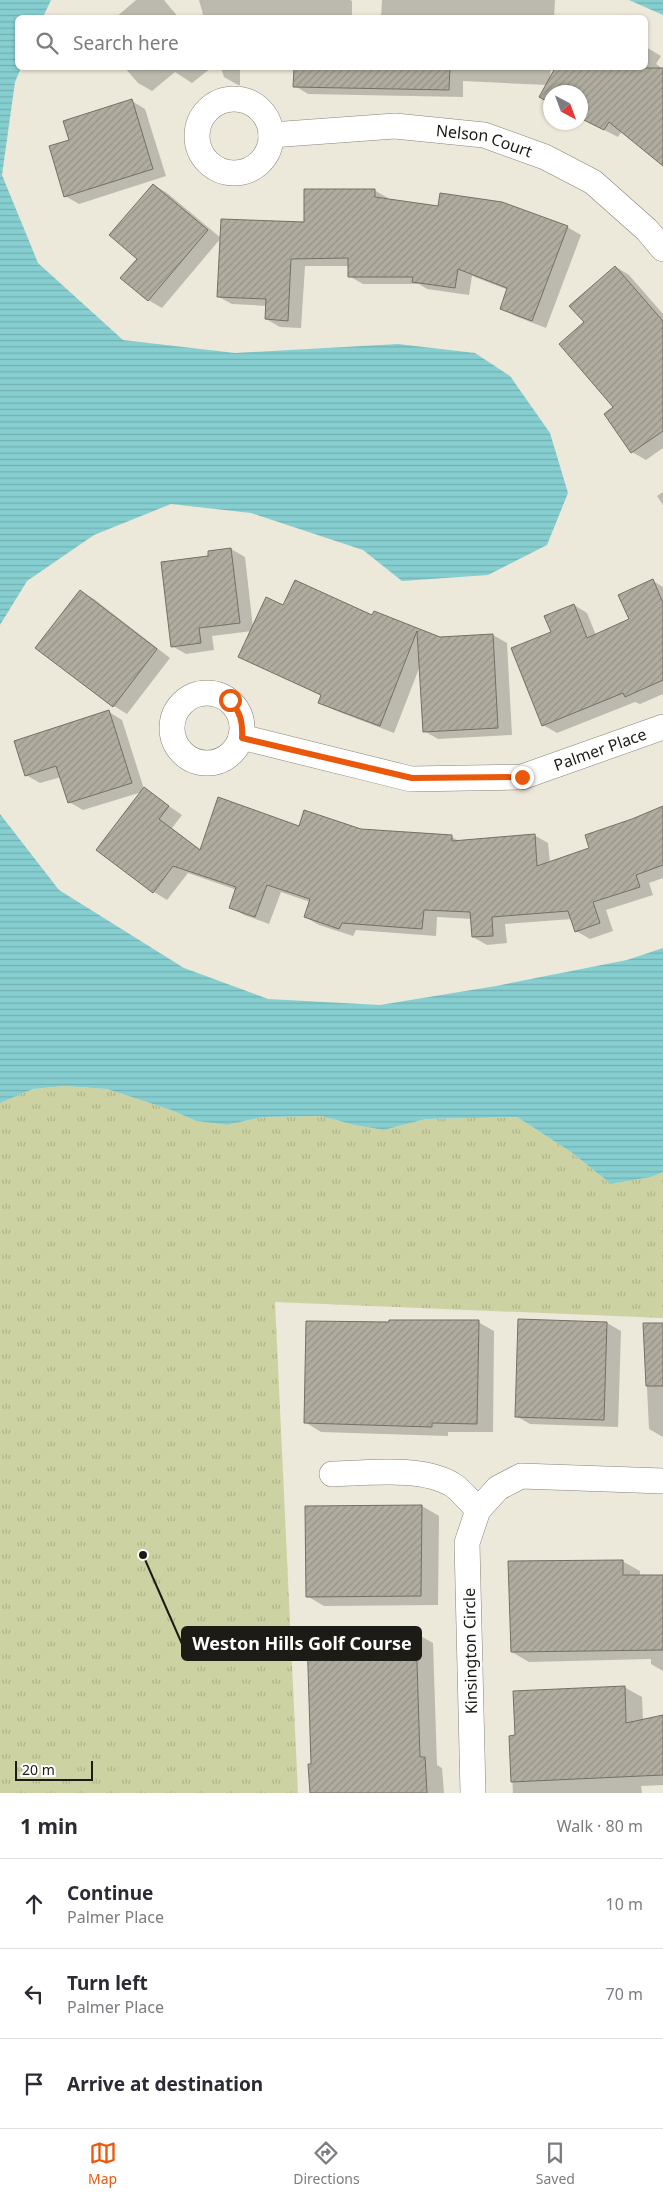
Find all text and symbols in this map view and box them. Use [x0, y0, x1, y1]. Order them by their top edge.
search box [15, 15, 648, 70]
icon: search [33, 29, 61, 57]
text: Search here [73, 30, 179, 56]
north arrow [543, 85, 588, 130]
street label: Nelson Court [435, 119, 536, 163]
route start [219, 689, 242, 712]
street label: Palmer Place [551, 723, 650, 776]
route end [511, 766, 534, 789]
street label: Kinsington Circle [458, 1588, 482, 1714]
callout: Weston Hills Golf Course [182, 1627, 421, 1660]
text: Weston Hills Golf Course [192, 1631, 412, 1655]
scale bar [15, 1758, 92, 1781]
text: 20 m [22, 1760, 55, 1779]
text: 1 min [20, 1812, 78, 1840]
text: Walk · 80 m [557, 1815, 643, 1837]
text: Continue [67, 1880, 153, 1906]
icon: ahead [20, 1890, 48, 1918]
text: 10 m [606, 1893, 643, 1915]
text: Palmer Place [67, 1906, 164, 1928]
text: Turn left [67, 1970, 148, 1996]
icon: left [20, 1980, 48, 2008]
text: 70 m [606, 1983, 643, 2005]
text: Palmer Place [67, 1996, 164, 2018]
icon: arrive [20, 2070, 48, 2098]
text: Arrive at destination [67, 2071, 263, 2097]
tab: Map [88, 2139, 117, 2188]
tab: Directions [293, 2139, 360, 2188]
tab: Saved [536, 2139, 575, 2188]

